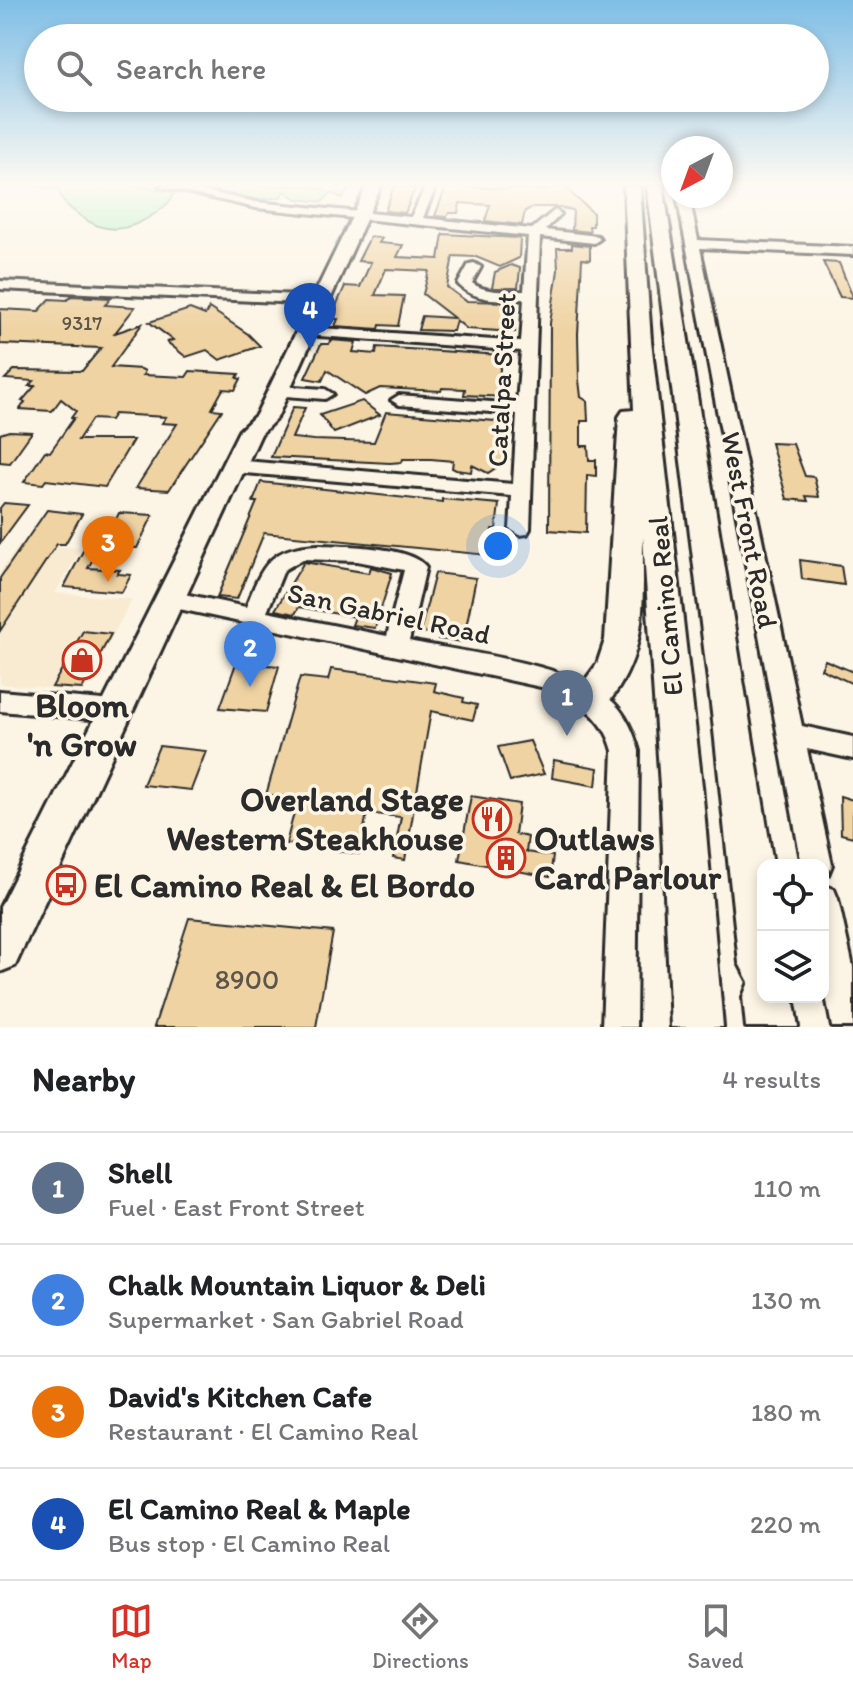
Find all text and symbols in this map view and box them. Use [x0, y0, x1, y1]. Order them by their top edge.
search box [24, 24, 829, 112]
icon: search [52, 46, 96, 90]
text: Search here [116, 50, 266, 87]
north arrow [661, 136, 733, 208]
pin: 4 [284, 283, 336, 349]
street label: Catalpa Street [479, 292, 523, 468]
house number: 9317 [62, 311, 102, 335]
street label: West Front Road [714, 429, 786, 631]
street label: El Camino Real [640, 515, 690, 697]
pin: 3 [82, 516, 134, 582]
your location [478, 526, 518, 566]
street label: San Gabriel Road [284, 575, 494, 651]
pin: 2 [224, 621, 276, 687]
shop icon: Bloom 'n Grow [61, 639, 103, 681]
pin: 1 [541, 670, 593, 736]
place label: Bloom 'n Grow [27, 685, 137, 765]
place label: Overland Stage Western Steakhouse [166, 779, 464, 859]
restaurant icon: Overland Stage Western Steakhouse [471, 798, 513, 840]
place label: Outlaws Card Parlour [534, 818, 722, 898]
building icon: Outlaws Card Parlour [485, 837, 527, 879]
map controls [757, 859, 829, 1003]
button: locate [757, 859, 829, 931]
bus stop icon: El Camino Real & El Bordo [45, 864, 87, 906]
place label: El Camino Real & El Bordo [94, 865, 475, 906]
button: layers [757, 931, 829, 1003]
house number: 8900 [215, 962, 279, 996]
text: Nearby [32, 1059, 135, 1100]
text: 4 results [722, 1063, 821, 1095]
text: Shell [108, 1154, 172, 1191]
text: 1 [52, 1172, 64, 1204]
text: 110 m [753, 1172, 821, 1204]
text: Fuel · East Front Street [108, 1191, 365, 1223]
text: Chalk Mountain Liquor & Deli [108, 1266, 486, 1303]
text: 2 [51, 1284, 65, 1316]
text: 130 m [751, 1284, 821, 1316]
text: Supermarket · San Gabriel Road [108, 1303, 464, 1335]
text: David's Kitchen Cafe [108, 1378, 372, 1415]
text: 3 [51, 1396, 65, 1428]
text: 180 m [751, 1396, 821, 1428]
text: Restaurant · El Camino Real [108, 1415, 418, 1447]
text: El Camino Real & Maple [108, 1490, 411, 1527]
text: 4 [50, 1508, 66, 1540]
text: 220 m [750, 1508, 821, 1540]
text: Bus stop · El Camino Real [108, 1527, 390, 1559]
tab: Map [109, 1599, 153, 1674]
tab: Directions [372, 1599, 469, 1674]
tab: Saved [687, 1599, 744, 1674]

